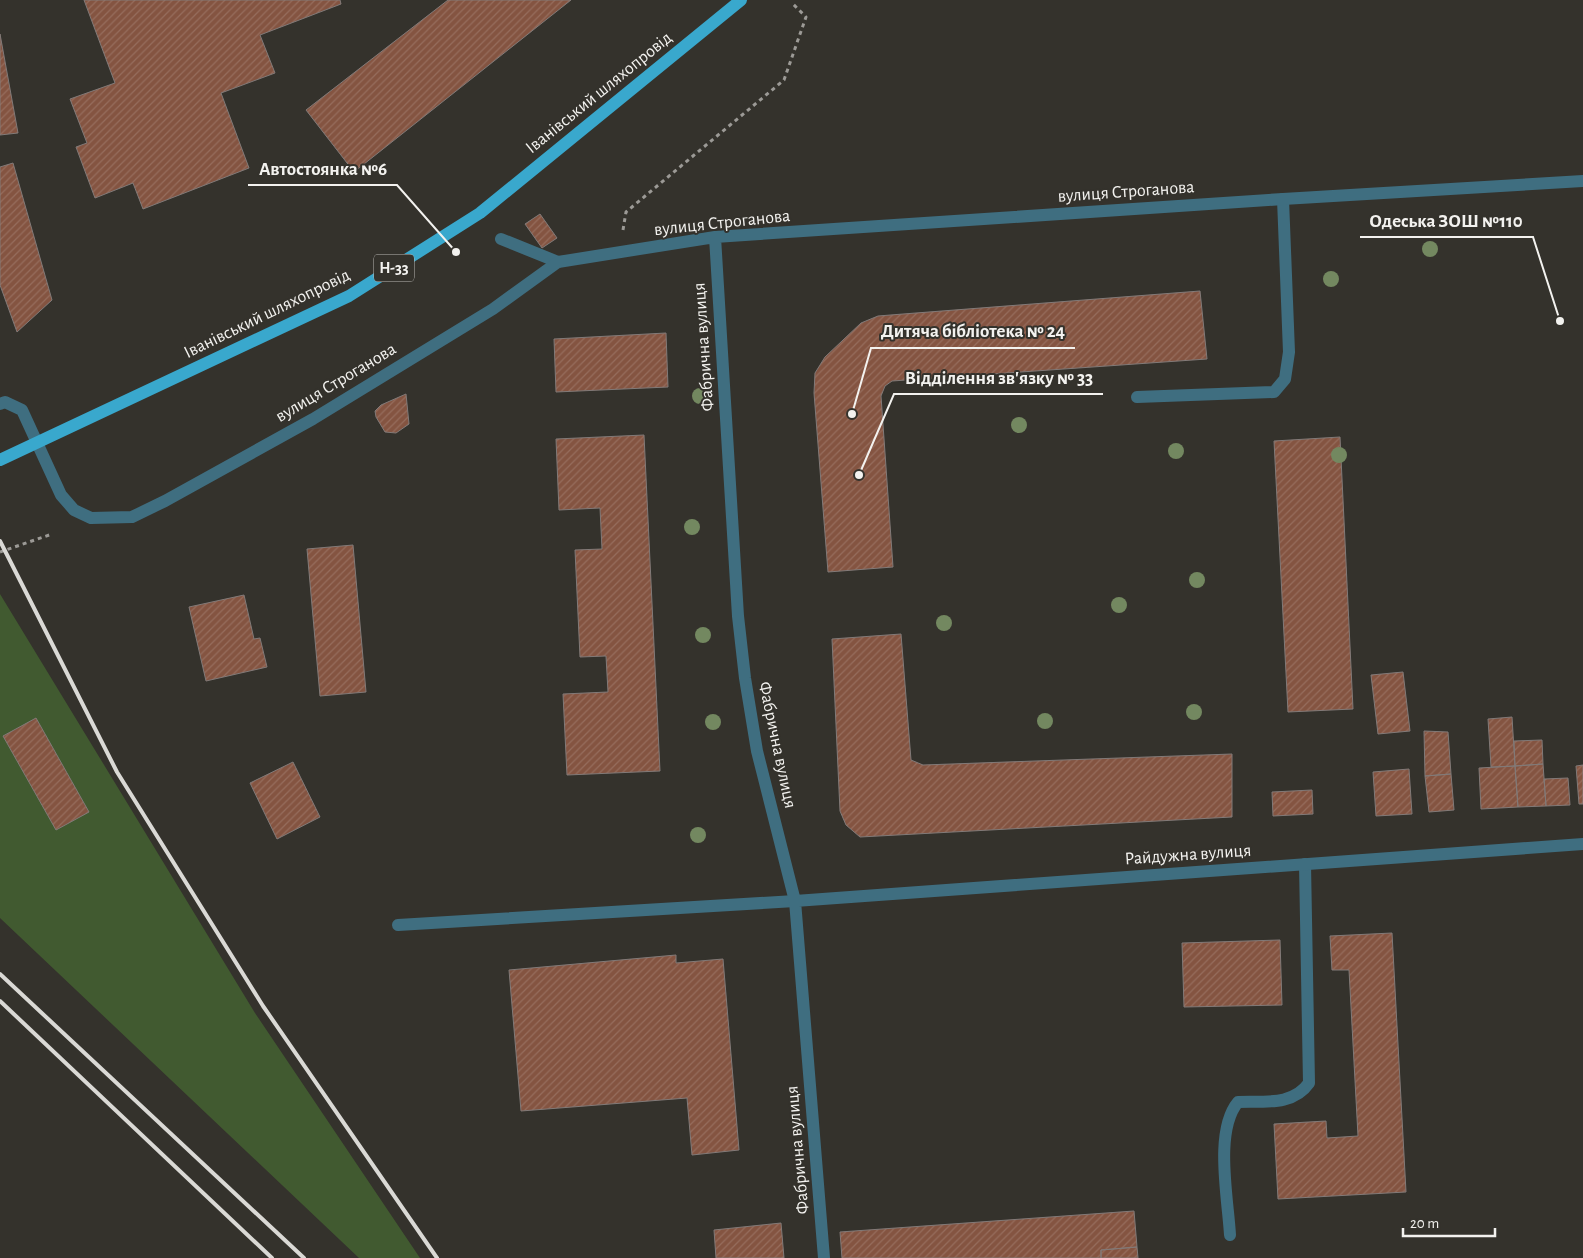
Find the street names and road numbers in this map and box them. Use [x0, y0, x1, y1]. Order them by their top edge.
street label: Іванівський шляхопровід [522, 29, 676, 157]
street label: вулиця Строганова [1057, 178, 1195, 206]
street label: вулиця Строганова [653, 207, 791, 239]
road number: Н-33 [374, 254, 414, 282]
street label: Іванівський шляхопровід [181, 266, 353, 362]
street label: Фабрична вулиця [690, 282, 717, 412]
street label: вулиця Строганова [273, 340, 399, 426]
street label: Фабрична вулиця [755, 680, 800, 810]
street label: Райдужна вулиця [1124, 842, 1252, 868]
street label: Фабрична вулиця [782, 1085, 813, 1215]

